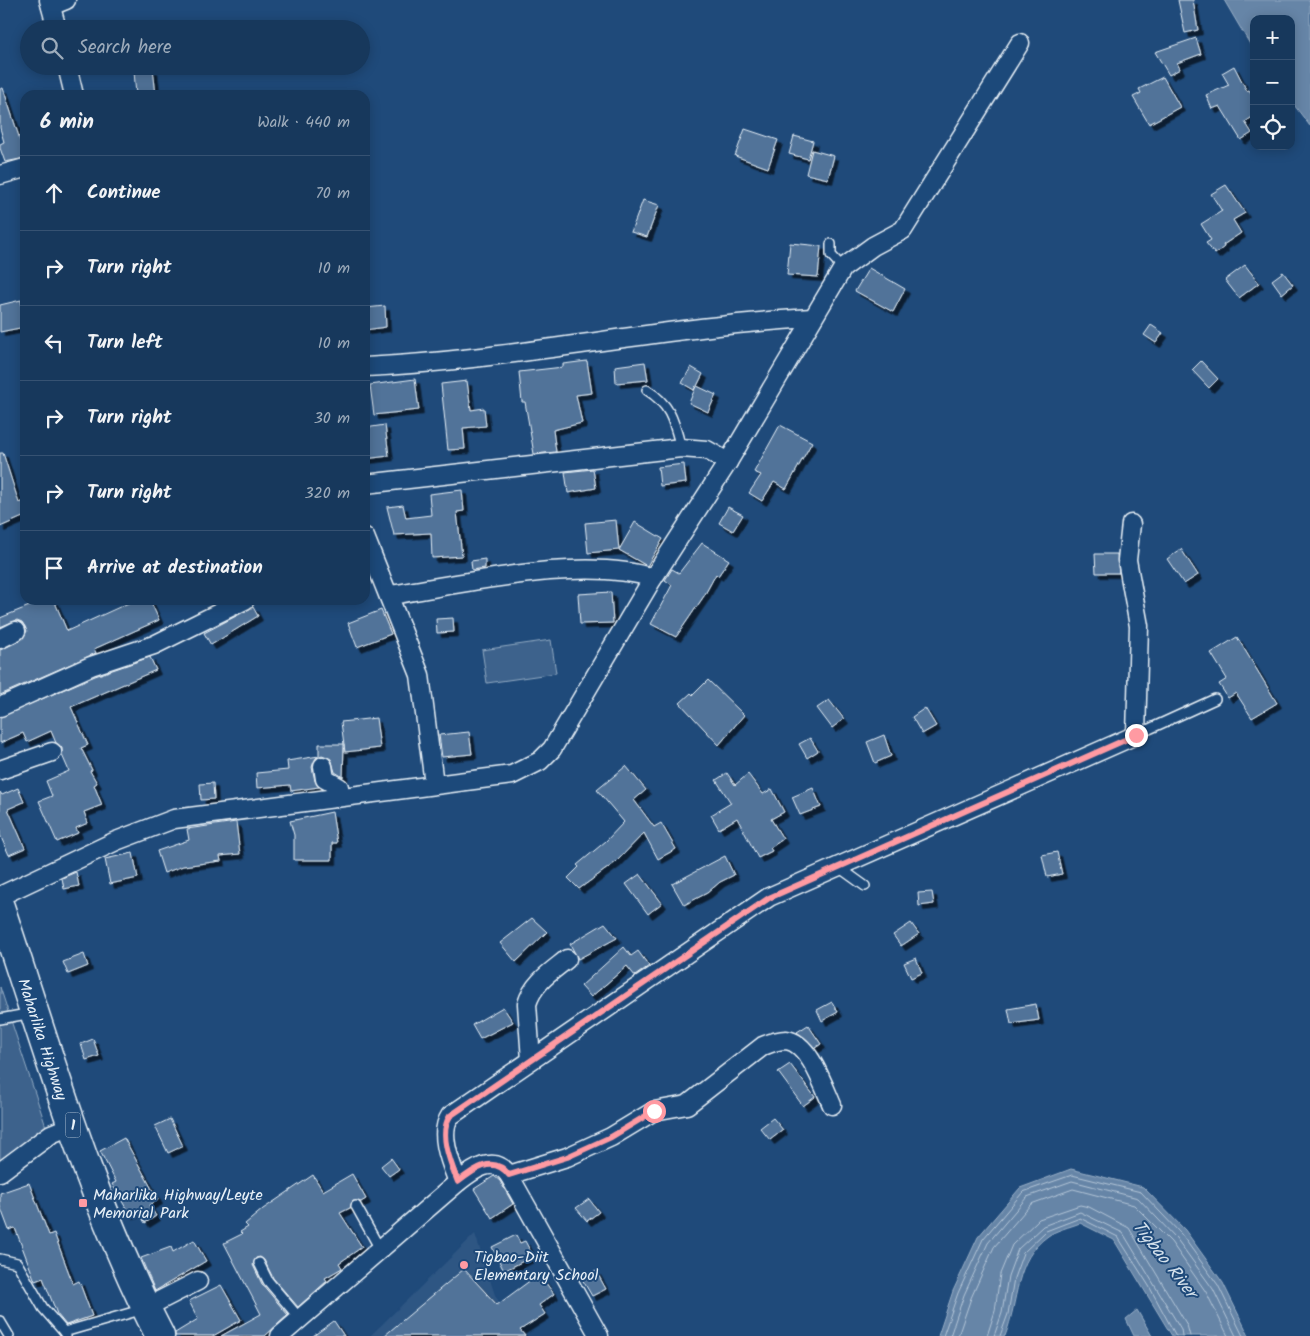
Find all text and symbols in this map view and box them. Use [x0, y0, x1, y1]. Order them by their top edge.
map controls [1250, 15, 1295, 150]
button: + [1250, 15, 1295, 60]
search box [20, 20, 370, 75]
text: Search here [78, 33, 172, 63]
icon: search [38, 34, 66, 62]
button: − [1250, 60, 1295, 105]
button: locate [1250, 105, 1295, 150]
text: 6 min [40, 106, 94, 139]
text: Walk · 440 m [257, 110, 350, 135]
text: Continue [87, 178, 160, 208]
icon: ahead [40, 179, 68, 207]
text: 70 m [315, 181, 350, 206]
text: Turn right [87, 253, 172, 283]
icon: right [40, 254, 68, 282]
text: 10 m [318, 256, 350, 281]
text: Turn left [87, 328, 162, 358]
icon: left [40, 329, 68, 357]
text: 10 m [318, 331, 350, 356]
text: Turn right [87, 403, 172, 433]
icon: right [40, 404, 68, 432]
text: 30 m [314, 406, 350, 431]
text: Turn right [87, 478, 172, 508]
icon: right [40, 479, 68, 507]
text: 320 m [304, 481, 350, 506]
text: Arrive at destination [87, 553, 263, 583]
icon: arrive [40, 554, 68, 582]
route end [1125, 724, 1148, 747]
street label: Maharlika Highway [10, 975, 74, 1105]
route start [643, 1100, 666, 1123]
road number: 1 [66, 1112, 80, 1138]
place label: Maharlika Highway/Leyte Memorial Park [93, 1183, 263, 1226]
marker: Maharlika Highway/Leyte Memorial Park [77, 1197, 89, 1209]
water label: Tigbao River [1124, 1215, 1206, 1308]
place label: Tigbao-Diit Elementary School [474, 1245, 599, 1288]
marker: Tigbao-Diit Elementary School [458, 1259, 470, 1271]

